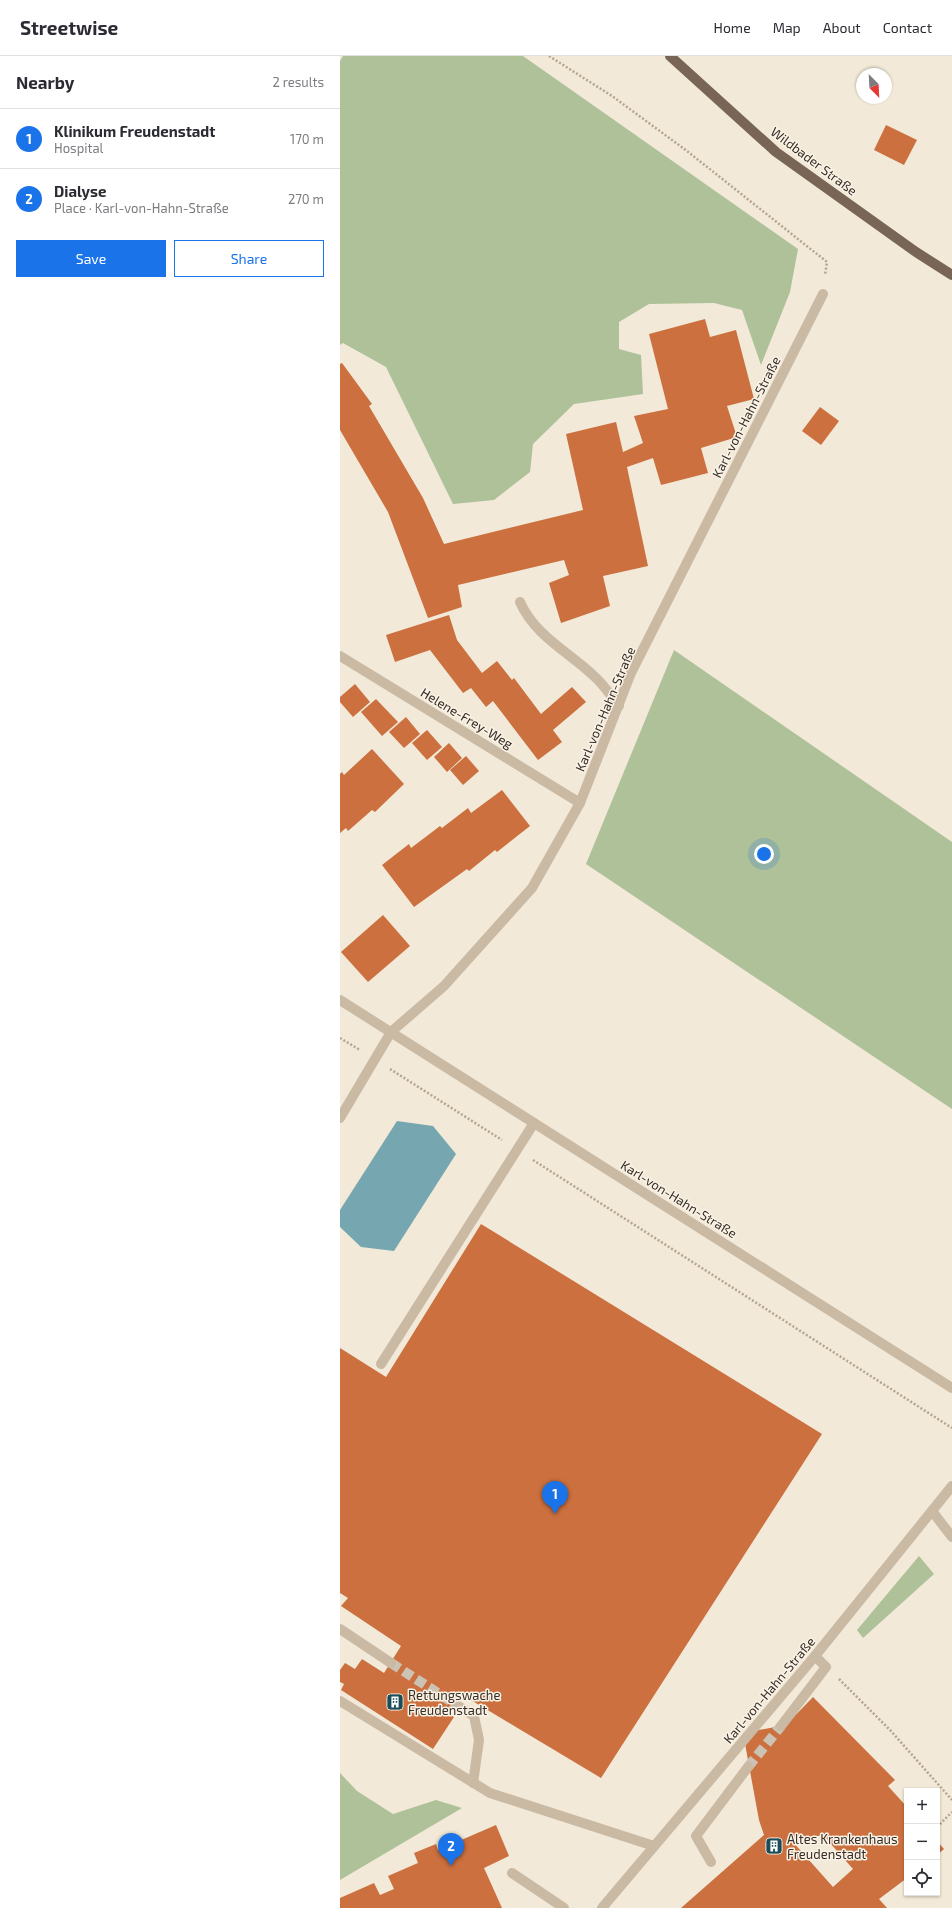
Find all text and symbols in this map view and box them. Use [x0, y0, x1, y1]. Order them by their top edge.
text: Streetwise [20, 16, 118, 39]
text: Home [714, 19, 751, 36]
text: Map [773, 19, 801, 36]
text: About [823, 19, 861, 36]
text: Contact [883, 19, 932, 36]
north arrow [856, 68, 892, 104]
text: Nearby [16, 72, 74, 92]
text: 2 results [272, 74, 324, 90]
text: Klinikum Freudenstadt [54, 122, 215, 140]
street label: Wildbader Straße [768, 123, 860, 199]
text: 1 [26, 131, 32, 147]
text: 170 m [290, 131, 324, 147]
text: Hospital [54, 140, 103, 156]
text: Dialyse [54, 182, 106, 200]
text: 2 [25, 191, 33, 207]
text: 270 m [288, 191, 324, 207]
text: Place · Karl-von-Hahn-Straße [54, 200, 229, 216]
button: Save [16, 240, 166, 277]
button: Share [174, 240, 324, 277]
street label: Karl-von-Hahn-Straße [708, 354, 784, 480]
street label: Karl-von-Hahn-Straße [571, 644, 639, 774]
street label: Helene-Frey-Weg [418, 684, 516, 752]
your location [754, 844, 774, 864]
street label: Karl-von-Hahn-Straße [618, 1157, 740, 1241]
pin: 1 [542, 1481, 568, 1514]
street label: Karl-von-Hahn-Straße [720, 1634, 818, 1746]
place label: Rettungswache Freudenstadt [408, 1687, 500, 1718]
building icon: Rettungswache Freudenstadt [385, 1692, 405, 1712]
map controls [904, 1788, 940, 1896]
button: + [904, 1788, 940, 1824]
button: − [904, 1824, 940, 1860]
place label: Altes Krankenhaus Freudenstadt [787, 1831, 898, 1862]
pin: 2 [438, 1833, 464, 1866]
building icon: Altes Krankenhaus Freudenstadt [764, 1836, 784, 1856]
button: locate [904, 1860, 940, 1896]

